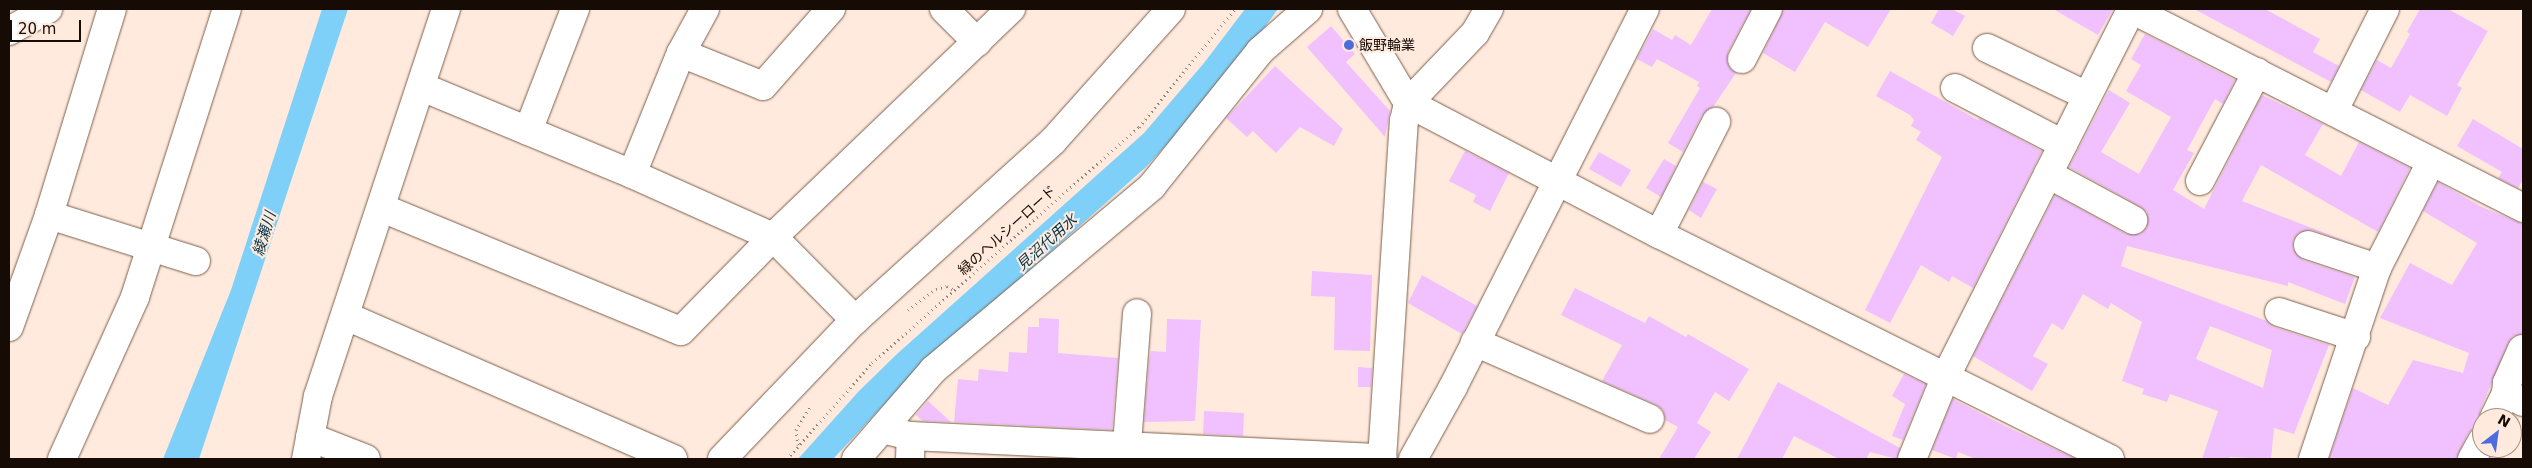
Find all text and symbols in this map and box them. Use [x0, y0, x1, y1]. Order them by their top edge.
scale bar [12, 10, 84, 42]
text: 20 m [18, 20, 56, 38]
place label: 飯野輪業 [1359, 37, 1415, 53]
marker: 飯野輪業 [1343, 39, 1355, 51]
street label: 緑のヘルシーロード [955, 182, 1059, 278]
water label: 綾瀬川 [250, 210, 280, 258]
water label: 見沼代用水 [1013, 211, 1081, 275]
north arrow [2472, 408, 2522, 458]
text: N [2495, 411, 2513, 431]

